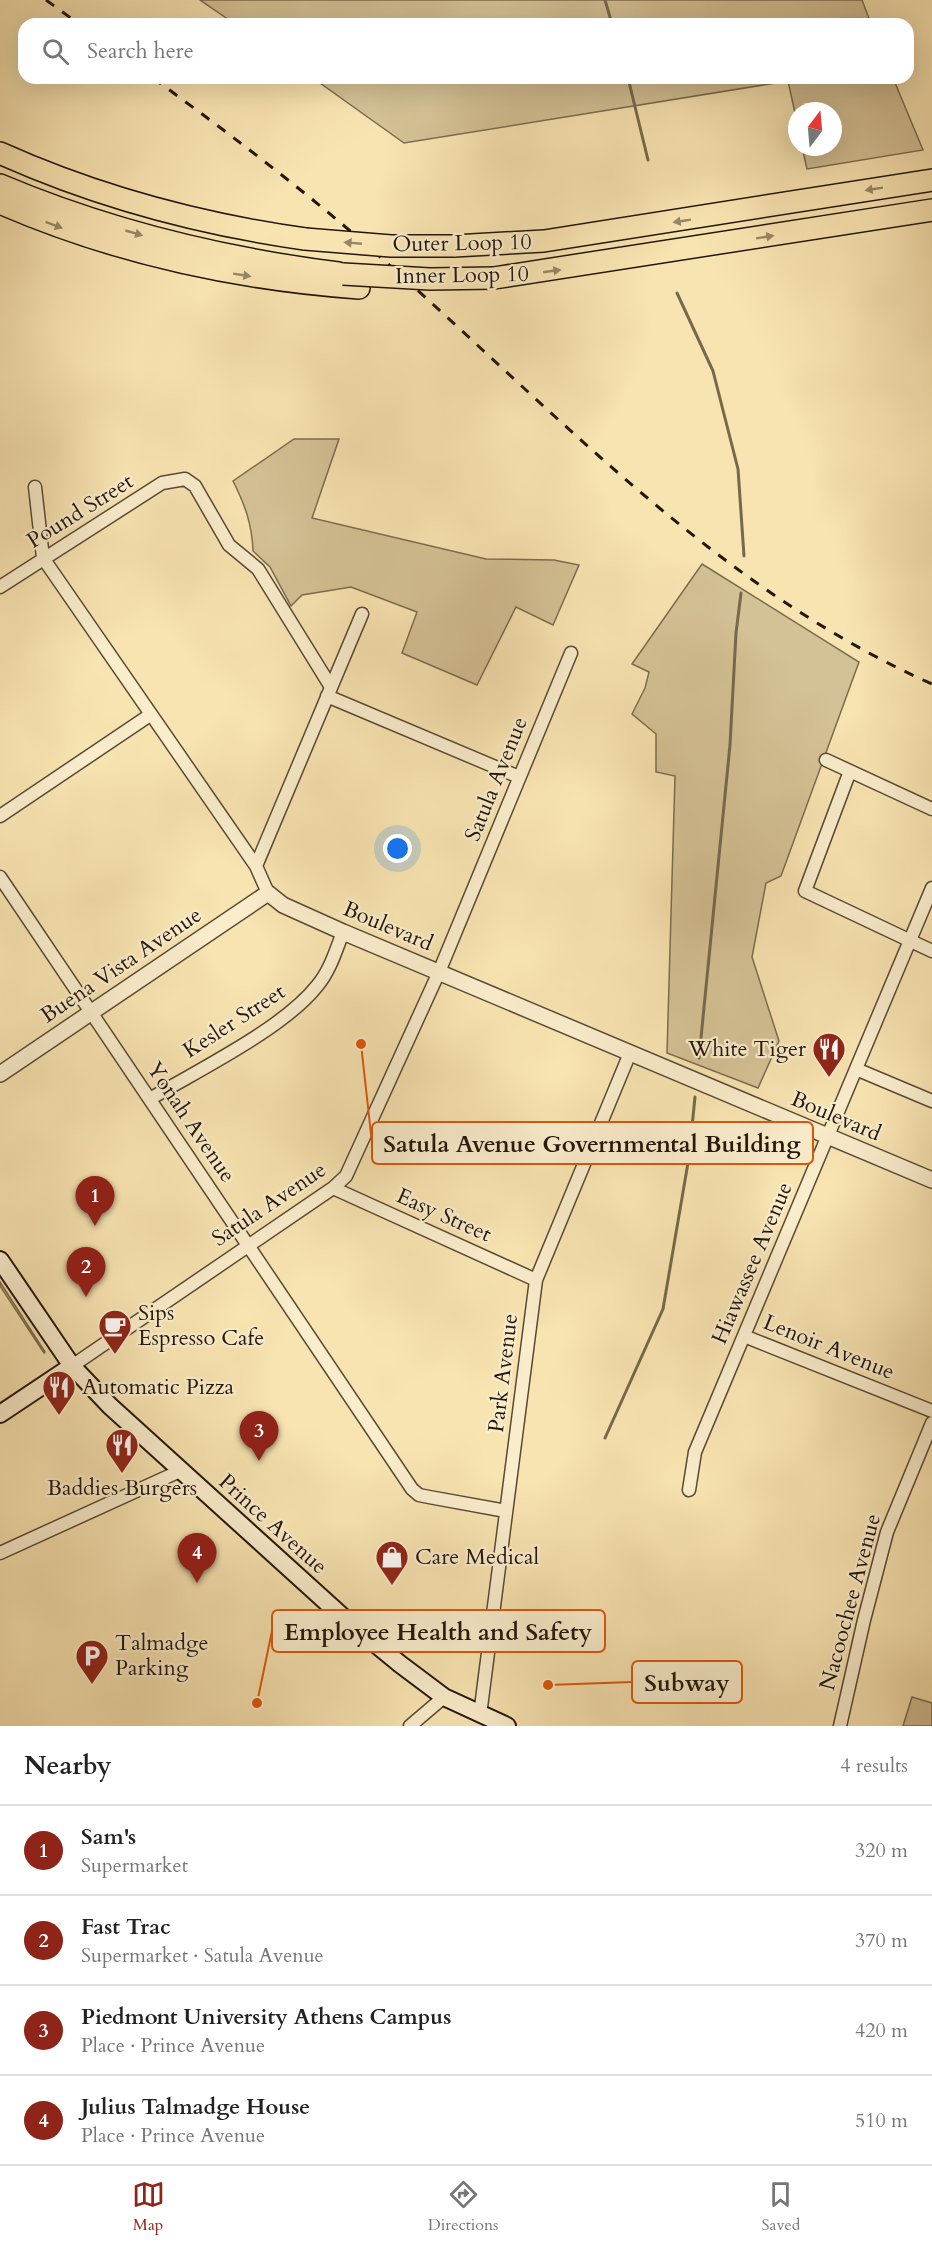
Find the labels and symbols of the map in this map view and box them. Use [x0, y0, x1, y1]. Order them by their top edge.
north arrow [788, 102, 842, 156]
one-way arrow [865, 185, 884, 194]
one-way arrow [672, 216, 691, 225]
one-way arrow [45, 221, 63, 230]
street label: Outer Loop 10 [392, 227, 532, 259]
one-way arrow [125, 229, 143, 238]
one-way arrow [756, 232, 775, 241]
one-way arrow [344, 238, 363, 248]
street label: Inner Loop 10 [395, 259, 529, 291]
one-way arrow [542, 266, 561, 275]
one-way arrow [233, 271, 252, 280]
street label: Pound Street [21, 466, 139, 556]
street label: Satula Avenue [457, 712, 535, 846]
your location [383, 834, 412, 863]
street label: Boulevard [338, 894, 438, 958]
street label: Buena Vista Avenue [35, 900, 207, 1030]
street label: Kesler Street [177, 977, 291, 1065]
restaurant icon: White Tiger [811, 1031, 847, 1078]
place label: White Tiger [687, 1034, 807, 1064]
street label: Yonah Avenue [140, 1056, 242, 1188]
street label: Boulevard [786, 1084, 886, 1148]
callout: Satula Avenue Governmental Building [372, 1122, 813, 1164]
text: Satula Avenue Governmental Building [383, 1128, 801, 1161]
street label: Satula Avenue [206, 1155, 332, 1253]
pin: 1 [76, 1176, 115, 1226]
street label: Hiawassee Avenue [704, 1177, 800, 1349]
street label: Easy Street [392, 1181, 496, 1249]
pin: 2 [66, 1248, 106, 1297]
place label: Sips Espresso Cafe [138, 1298, 264, 1353]
street label: Lenoir Avenue [759, 1307, 899, 1387]
cafe icon: Sips Espresso Cafe [97, 1308, 133, 1355]
street label: Park Avenue [481, 1312, 525, 1434]
restaurant icon: Automatic Pizza [41, 1369, 77, 1416]
place label: Automatic Pizza [82, 1372, 235, 1402]
pin: 3 [240, 1412, 278, 1461]
restaurant icon: Baddies Burgers [104, 1427, 140, 1474]
street label: Prince Avenue [212, 1467, 334, 1581]
place label: Baddies Burgers [47, 1473, 197, 1503]
street label: Nacoochee Avenue [812, 1510, 888, 1694]
pin: 4 [178, 1534, 216, 1583]
shop icon: Care Medical [374, 1539, 410, 1586]
place label: Care Medical [415, 1542, 539, 1572]
callout: Employee Health and Safety [272, 1610, 605, 1652]
text: Employee Health and Safety [284, 1616, 593, 1649]
place label: Talmadge Parking [115, 1628, 208, 1683]
parking icon: Talmadge Parking [74, 1638, 110, 1685]
callout: Subway [632, 1661, 742, 1703]
text: Subway [644, 1667, 730, 1700]

